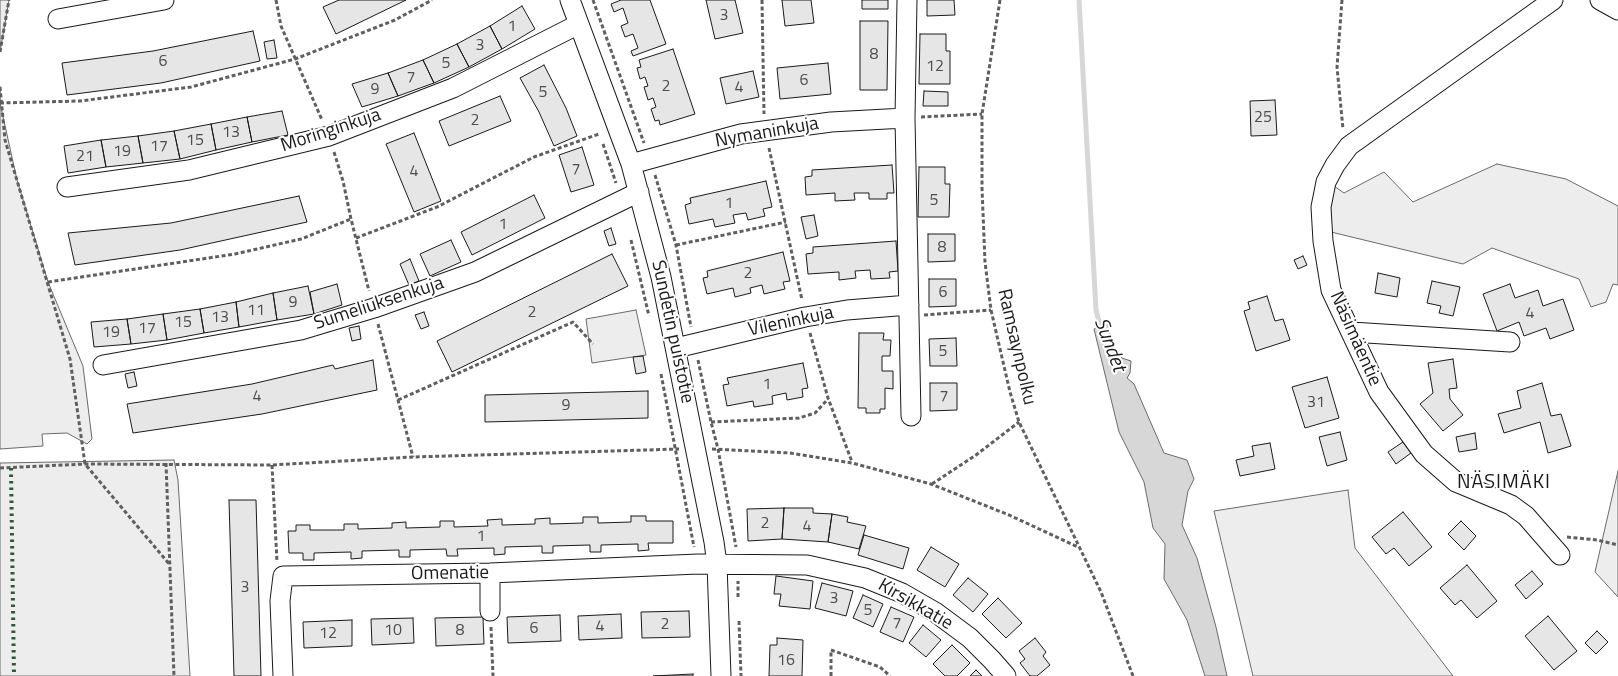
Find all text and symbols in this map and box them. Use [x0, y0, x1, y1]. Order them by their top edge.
house number: 3 [720, 6, 728, 26]
house number: 1 [508, 17, 516, 37]
house number: 3 [476, 36, 484, 56]
house number: 8 [870, 45, 878, 65]
house number: 6 [159, 52, 167, 72]
house number: 5 [442, 54, 450, 74]
house number: 12 [926, 57, 944, 77]
house number: 7 [407, 68, 415, 88]
house number: 6 [800, 71, 808, 91]
house number: 2 [662, 77, 670, 97]
house number: 4 [735, 78, 743, 98]
house number: 9 [371, 80, 379, 100]
house number: 5 [539, 83, 547, 103]
street label: Moringinkuja [278, 104, 384, 158]
house number: 25 [1254, 108, 1272, 128]
house number: 2 [471, 111, 479, 131]
street label: Nymaninkuja [713, 113, 821, 153]
house number: 13 [222, 123, 240, 143]
house number: 15 [186, 131, 204, 151]
house number: 17 [150, 137, 168, 157]
house number: 19 [113, 142, 131, 162]
house number: 21 [76, 147, 94, 167]
house number: 7 [572, 160, 580, 180]
house number: 4 [410, 162, 418, 182]
house number: 5 [930, 191, 938, 211]
house number: 1 [725, 194, 733, 214]
house number: 1 [499, 215, 507, 235]
house number: 8 [938, 238, 946, 258]
street label: Sundetin puistotie [646, 258, 698, 406]
house number: 2 [744, 264, 752, 284]
street label: Sumeliuksenkuja [311, 272, 447, 336]
house number: 6 [939, 283, 947, 303]
street label: Ramsaynpolku [992, 287, 1040, 407]
street label: Näsimäentie [1324, 288, 1386, 390]
house number: 9 [289, 293, 297, 313]
house number: 11 [247, 301, 265, 321]
street label: Vileninkuja [746, 302, 836, 342]
house number: 2 [528, 303, 536, 323]
house number: 4 [1526, 304, 1534, 324]
house number: 13 [211, 308, 229, 328]
house number: 15 [174, 313, 192, 333]
water label: Sundet [1088, 315, 1130, 375]
house number: 17 [138, 319, 156, 339]
house number: 19 [102, 323, 120, 343]
house number: 5 [939, 342, 947, 362]
house number: 1 [763, 375, 771, 395]
house number: 4 [253, 387, 261, 407]
house number: 7 [940, 387, 948, 407]
house number: 31 [1307, 393, 1325, 413]
house number: 9 [562, 396, 570, 416]
district label: NÄSIMÄKI [1456, 471, 1552, 495]
house number: 2 [761, 514, 769, 534]
house number: 4 [803, 517, 811, 537]
house number: 1 [477, 527, 485, 547]
street label: Omenatie [411, 562, 489, 586]
street label: Kirsikkatie [874, 574, 956, 636]
house number: 3 [241, 578, 249, 598]
house number: 3 [830, 589, 838, 609]
house number: 5 [864, 601, 872, 621]
house number: 7 [893, 614, 901, 634]
house number: 2 [661, 615, 669, 635]
house number: 4 [596, 617, 604, 637]
house number: 6 [530, 619, 538, 639]
house number: 10 [384, 621, 402, 641]
house number: 8 [456, 621, 464, 641]
house number: 12 [319, 624, 337, 644]
house number: 16 [777, 651, 795, 671]

